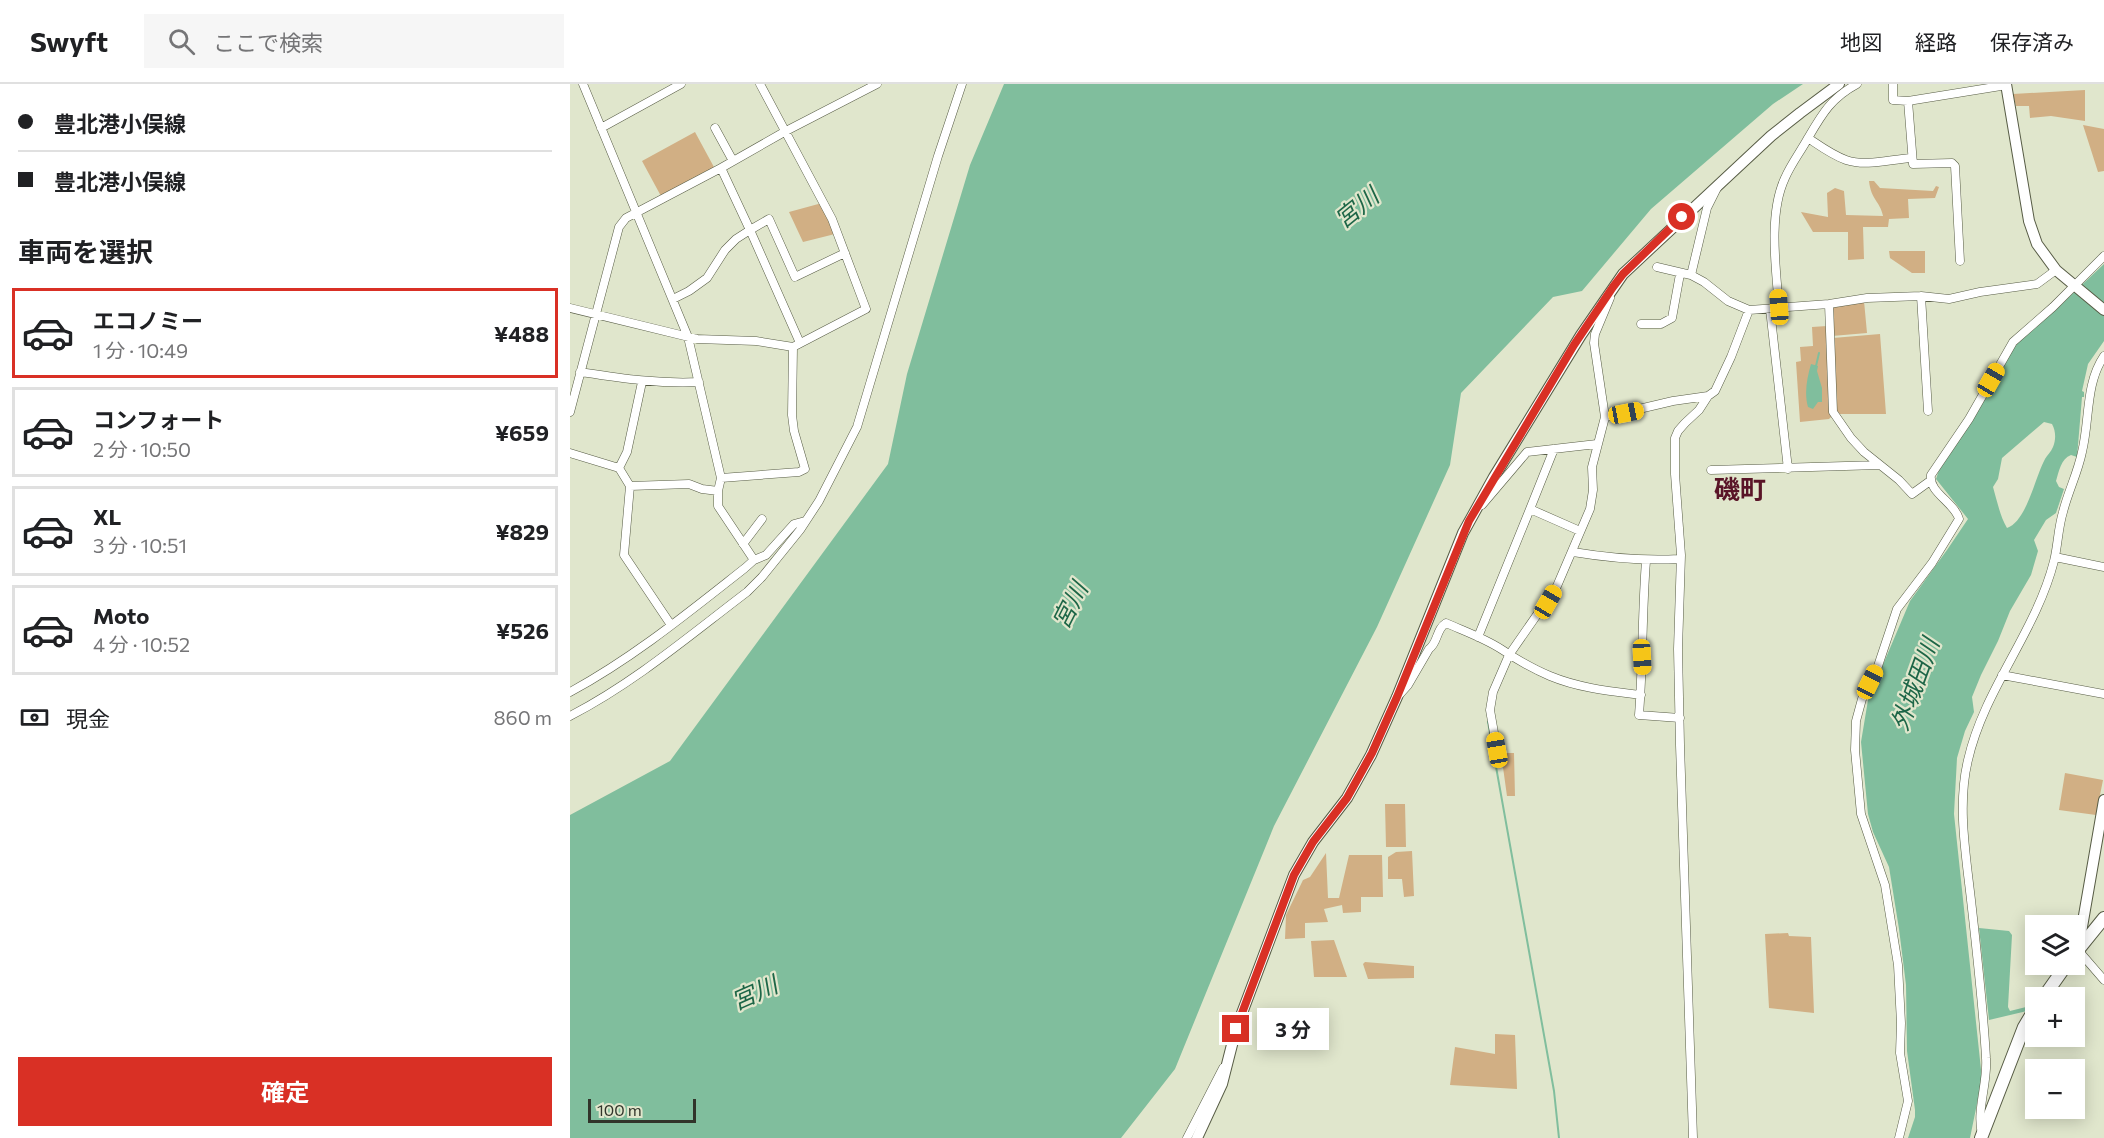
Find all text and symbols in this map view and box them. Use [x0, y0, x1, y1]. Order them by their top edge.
search box [144, 14, 564, 68]
text: Swyft [30, 24, 108, 58]
icon: search [165, 25, 198, 58]
text: ここで検索 [213, 29, 323, 56]
text: 地図 [1840, 29, 1882, 54]
text: 経路 [1915, 29, 1957, 54]
text: 保存済み [1990, 29, 2074, 54]
text: 豊北港小俣線 [54, 110, 186, 137]
text: 豊北港小俣線 [54, 168, 186, 195]
water label: 宮川 [1328, 179, 1386, 233]
route start [1668, 203, 1695, 230]
text: 車両を選択 [18, 235, 153, 268]
car [1769, 288, 1789, 326]
icon: car [21, 306, 75, 360]
text: エコノミー [93, 307, 203, 334]
text: ¥488 [494, 320, 549, 347]
text: 1 分 · 10:49 [93, 338, 188, 362]
car [1974, 360, 2008, 400]
car [1607, 401, 1645, 425]
icon: car [21, 405, 75, 459]
text: コンフォート [93, 406, 224, 433]
text: ¥659 [495, 419, 549, 446]
text: 2 分 · 10:50 [93, 437, 191, 461]
district label: 磯町 [1714, 473, 1766, 504]
text: XL [93, 503, 121, 530]
icon: car [21, 504, 75, 558]
text: ¥829 [495, 518, 549, 545]
text: 3 分 · 10:51 [93, 533, 187, 557]
water label: 宮川 [1045, 574, 1094, 633]
car [1531, 582, 1565, 622]
text: Moto [93, 602, 149, 629]
icon: car [21, 603, 75, 657]
text: ¥526 [496, 617, 549, 644]
water label: 外城田川 [1884, 631, 1945, 734]
text: 4 分 · 10:52 [93, 632, 190, 656]
car [1632, 639, 1652, 675]
car [1854, 662, 1886, 702]
icon: cash [18, 701, 51, 734]
text: 現金 [66, 705, 110, 732]
text: 860 m [493, 705, 552, 729]
car [1485, 731, 1509, 769]
map controls [2025, 915, 2085, 1119]
button: layers [2025, 915, 2085, 975]
water label: 宮川 [726, 968, 785, 1015]
button: + [2025, 987, 2085, 1047]
callout: 3 分 [1257, 1008, 1329, 1050]
route end [1222, 1015, 1249, 1042]
text: 3 分 [1275, 1017, 1311, 1041]
button: 確定 [18, 1057, 552, 1126]
button: − [2025, 1059, 2085, 1119]
scale bar [588, 1096, 696, 1124]
text: 100 m [597, 1100, 642, 1119]

